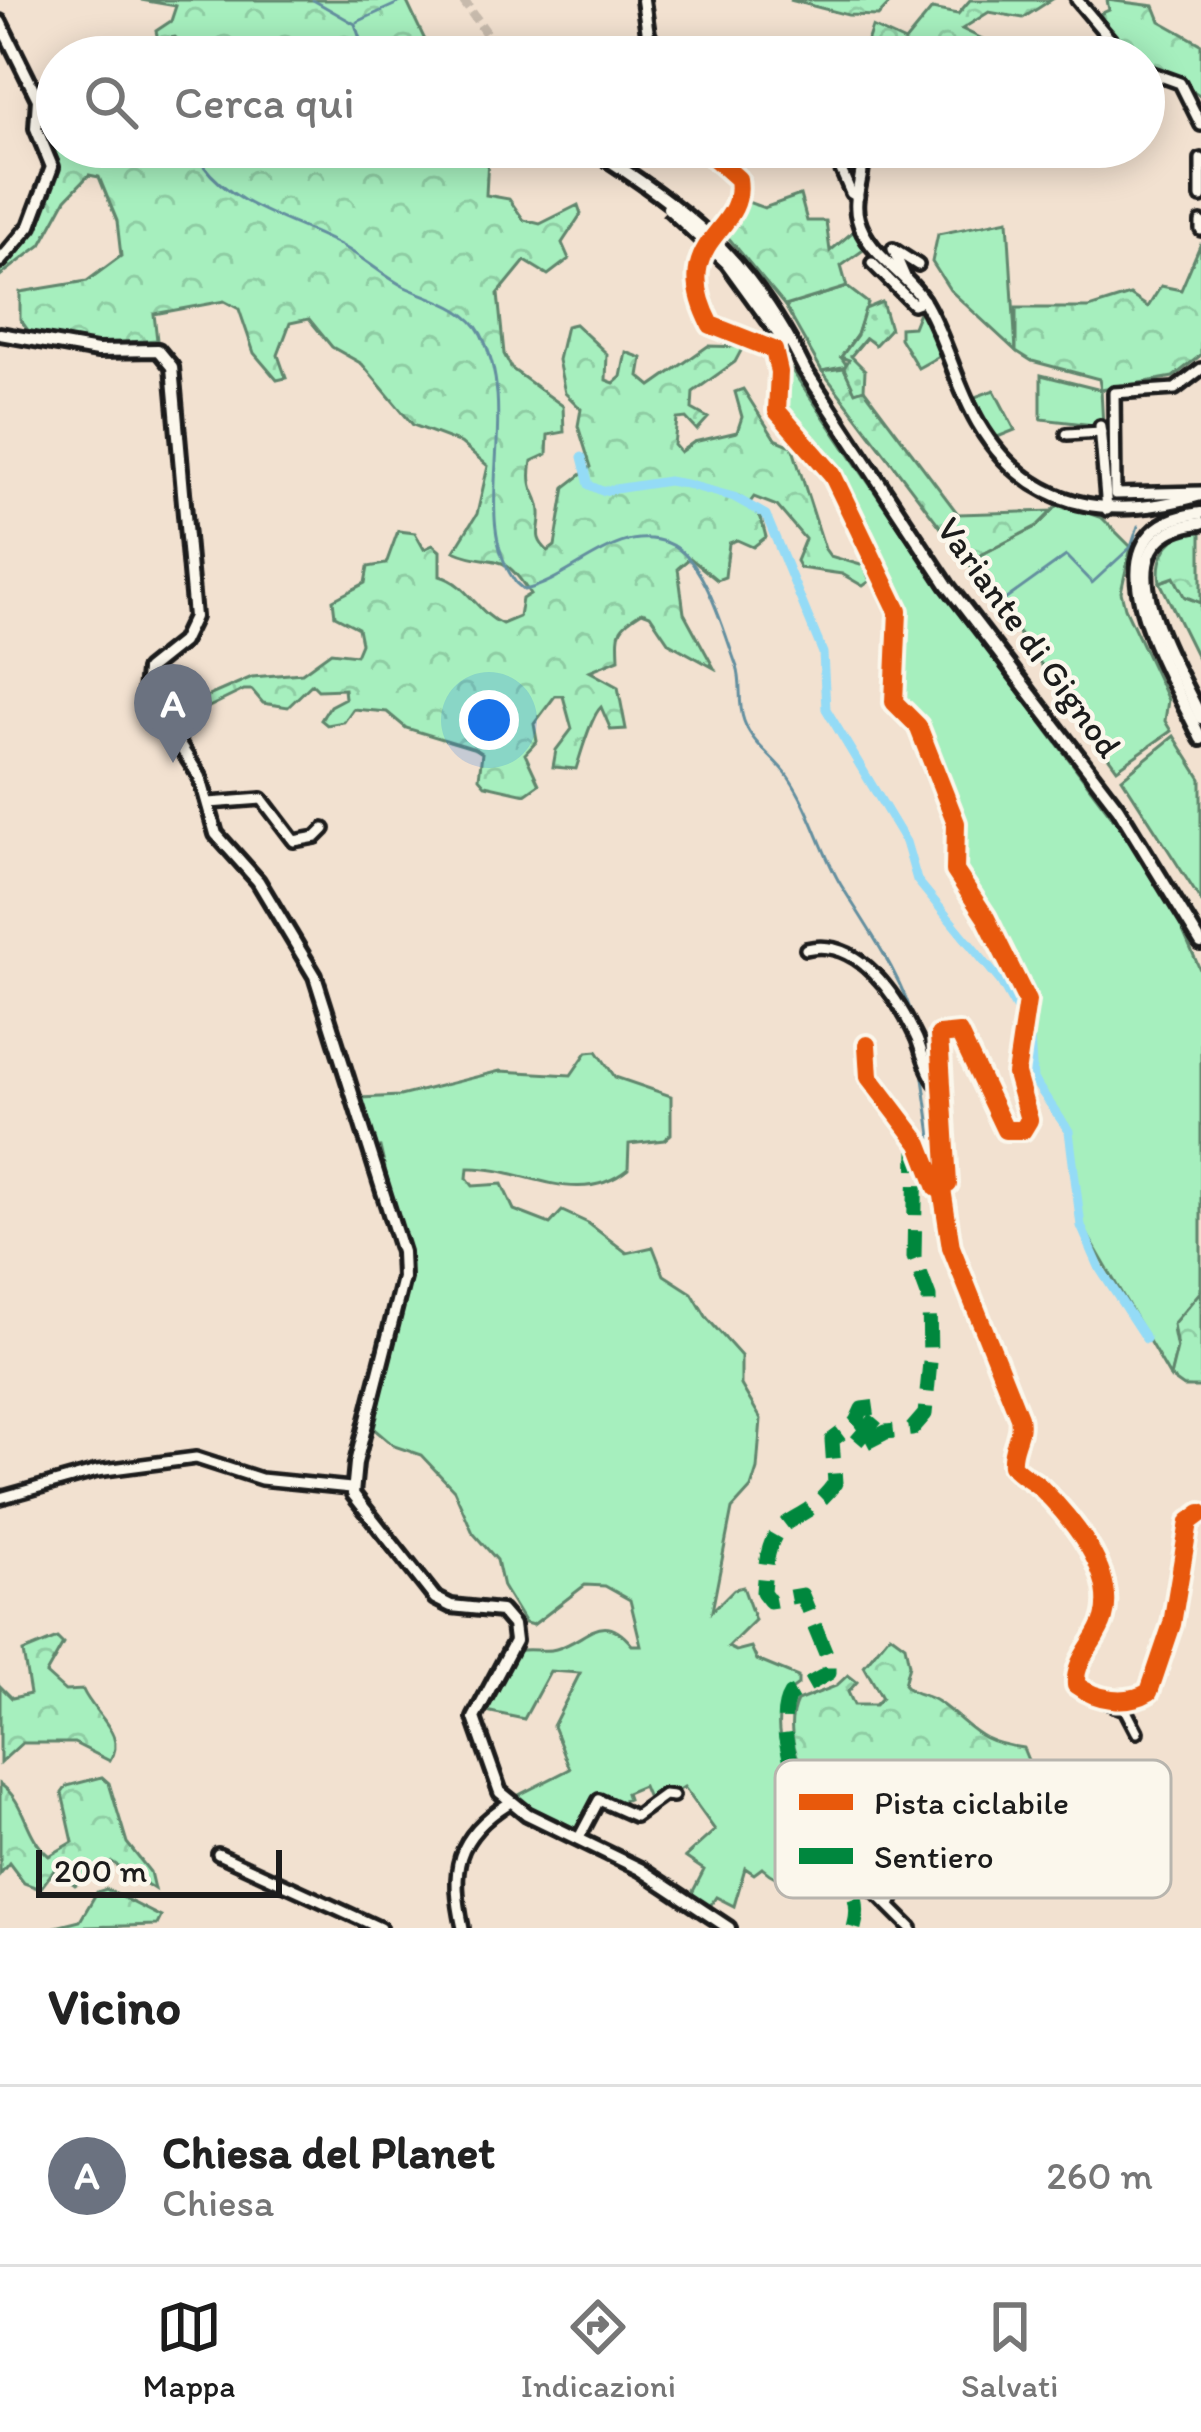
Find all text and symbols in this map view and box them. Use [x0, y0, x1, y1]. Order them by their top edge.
search box [36, 36, 1165, 168]
icon: search [78, 69, 144, 135]
text: Cerca qui [174, 75, 355, 129]
street label: Variante di Gignod [928, 509, 1131, 766]
pin: A [134, 664, 212, 763]
your location [459, 690, 519, 750]
legend [775, 1760, 1171, 1898]
text: Pista ciclabile [874, 1783, 1069, 1822]
text: Sentiero [874, 1837, 994, 1876]
scale bar [36, 1844, 282, 1897]
text: 200 m [54, 1851, 147, 1890]
text: Vicino [48, 1976, 181, 2037]
text: Chiesa del Planet [162, 2125, 495, 2179]
text: A [75, 2152, 99, 2199]
text: 260 m [1046, 2152, 1153, 2199]
text: Chiesa [162, 2179, 274, 2226]
tab: Mappa [143, 2294, 236, 2405]
tab: Indicazioni [521, 2294, 676, 2405]
tab: Salvati [961, 2294, 1058, 2405]

